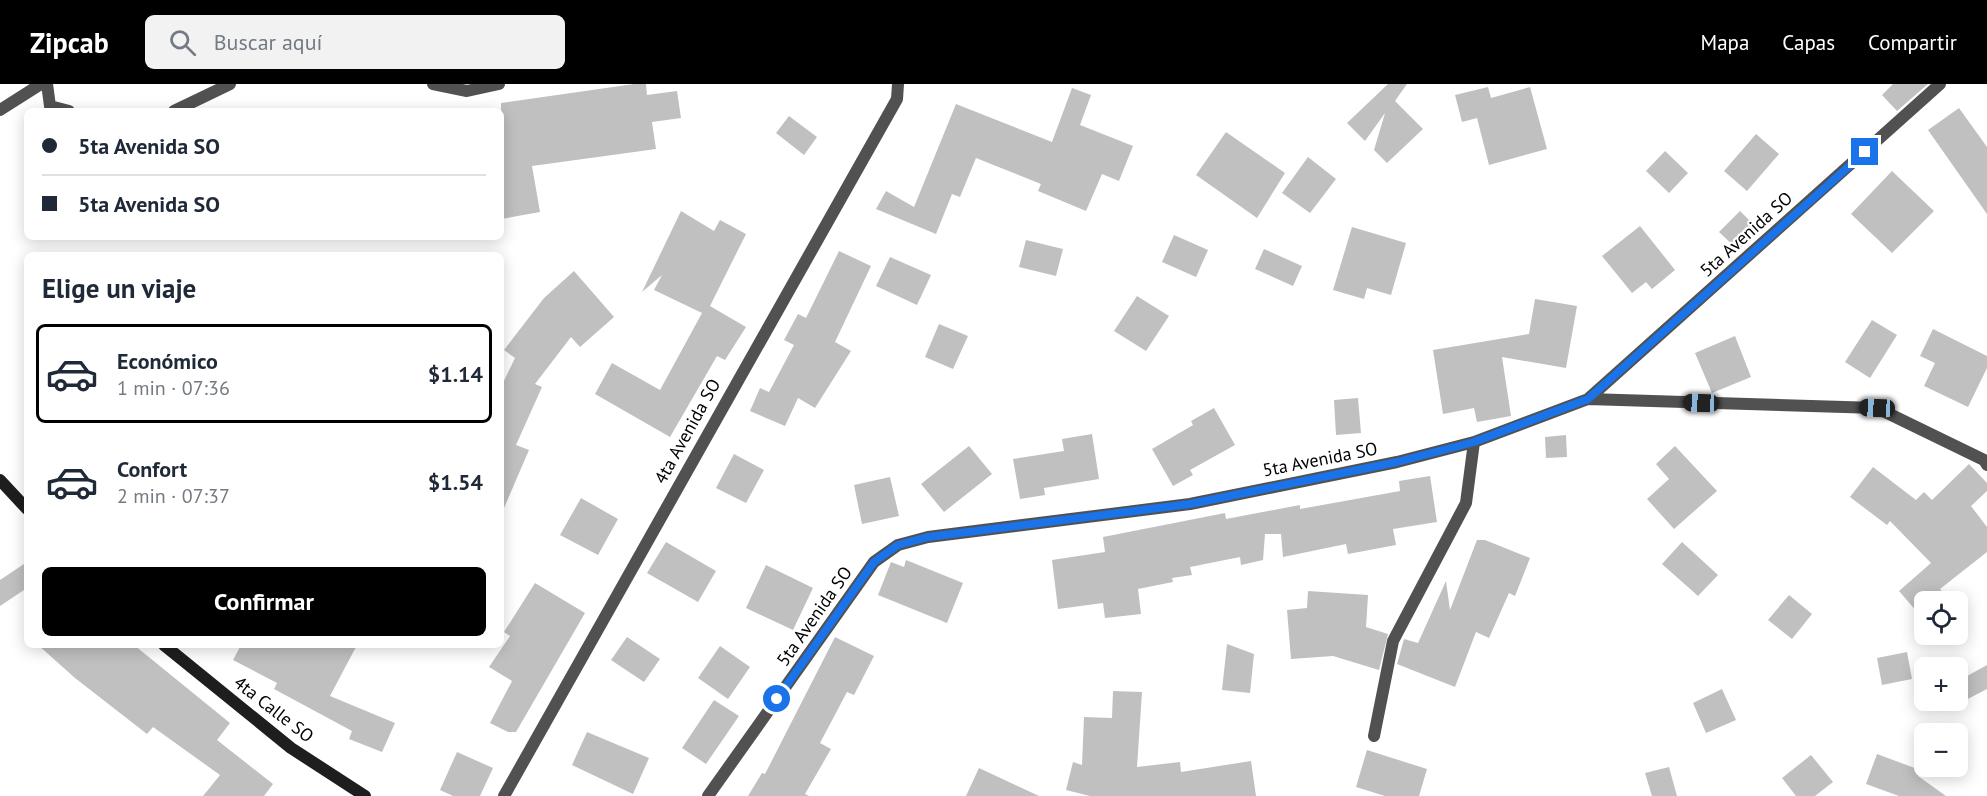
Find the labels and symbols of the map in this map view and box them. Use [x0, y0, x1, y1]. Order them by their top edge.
route end [1851, 138, 1878, 165]
street label: 5ta Avenida SO [1695, 186, 1797, 282]
street label: 4ta Avenida SO [649, 374, 725, 488]
car [1683, 393, 1719, 413]
car [1859, 398, 1895, 418]
street label: 5ta Avenida SO [1261, 437, 1379, 481]
street label: 5ta Avenida SO [771, 562, 857, 670]
street label: 4ta Calle SO [230, 671, 318, 747]
route start [763, 685, 790, 712]

